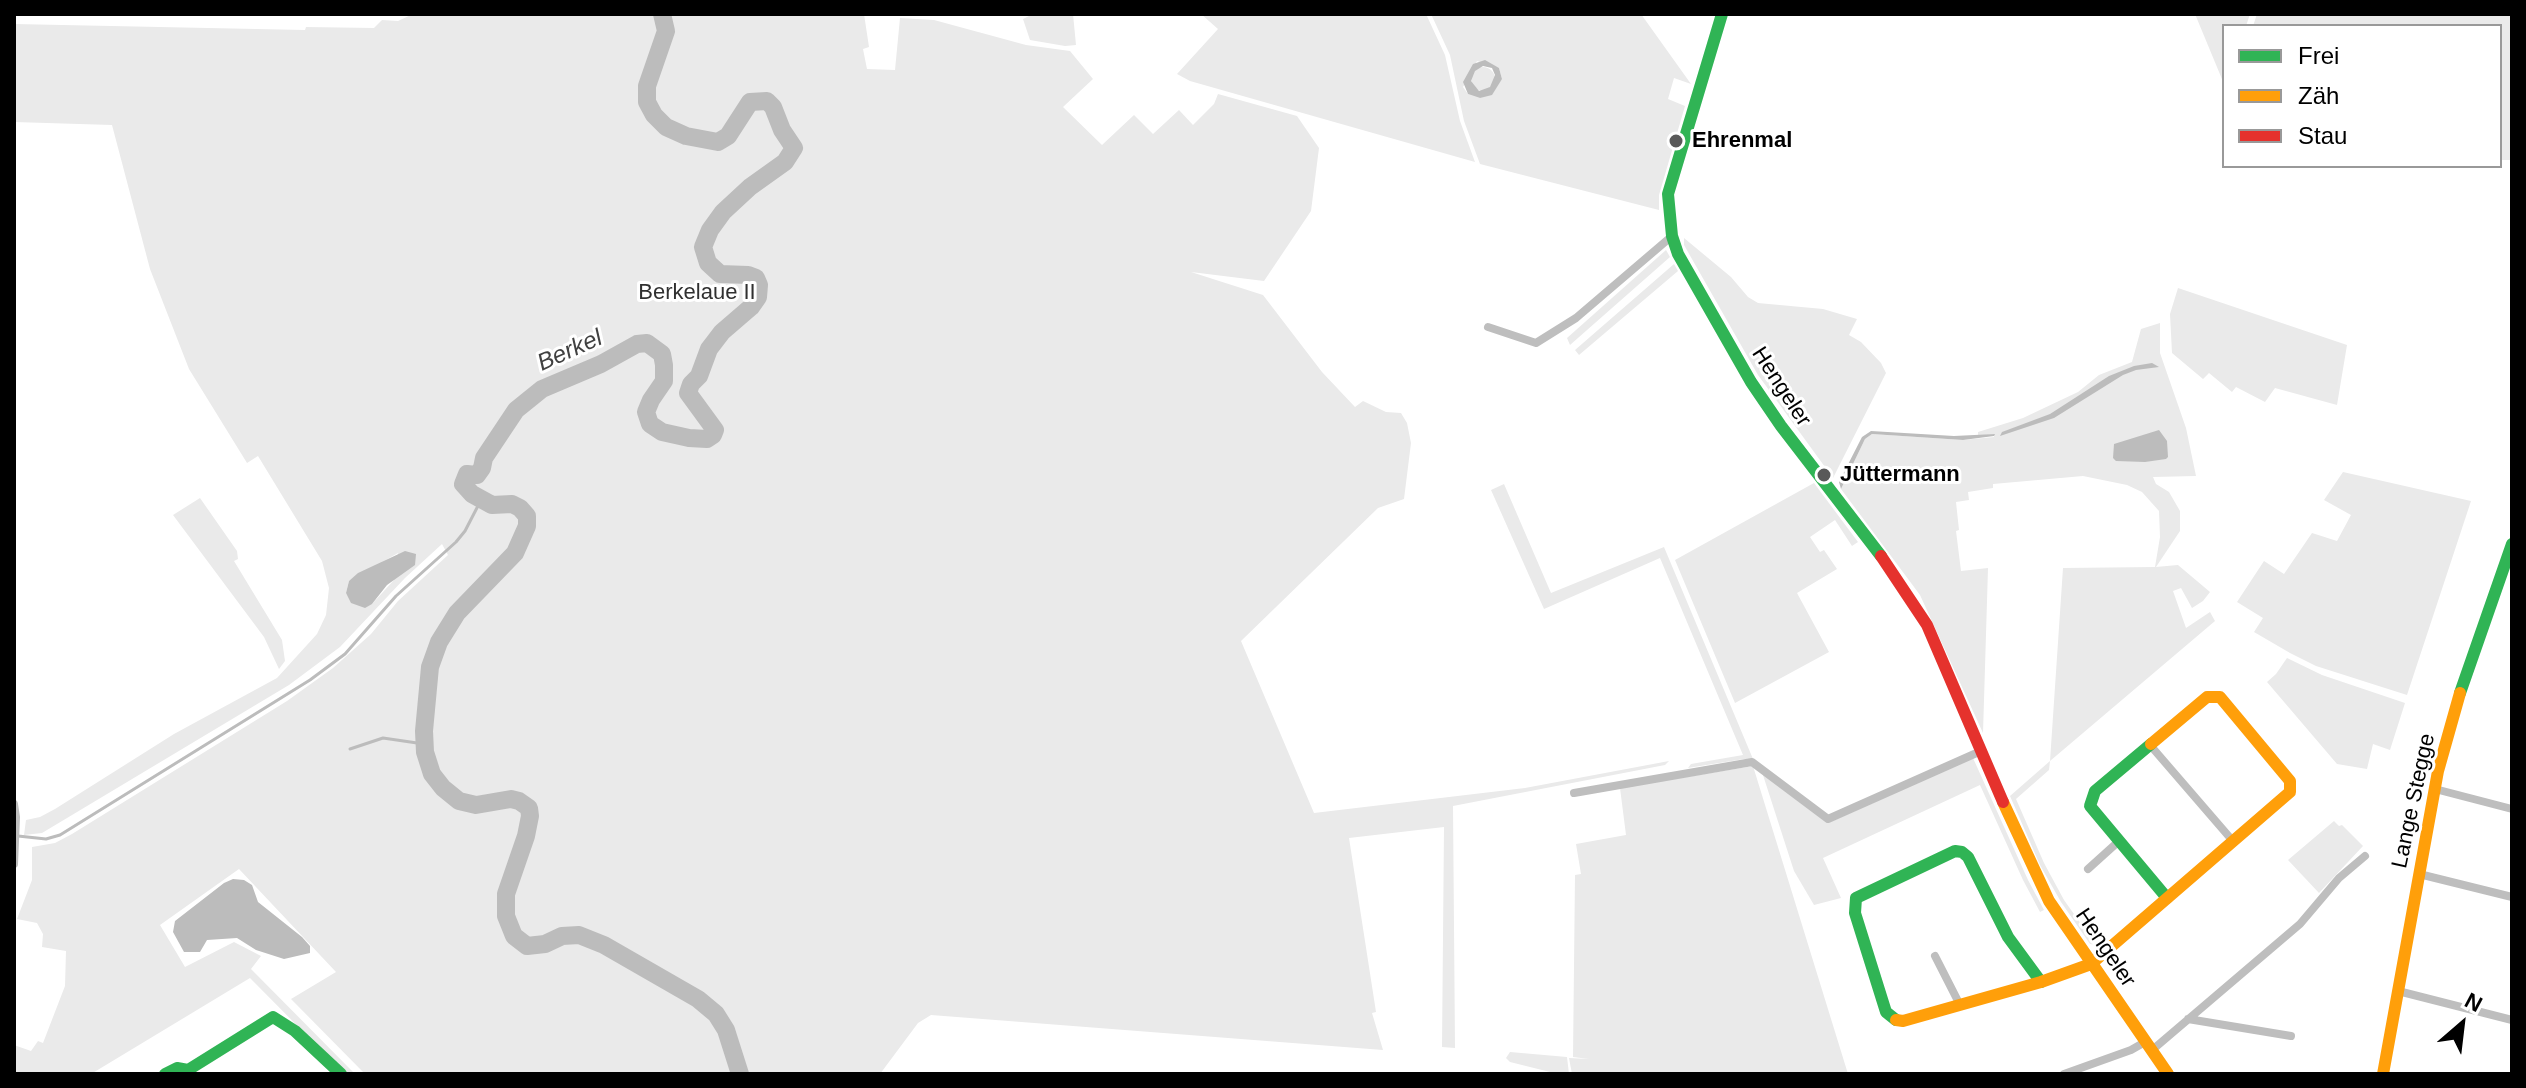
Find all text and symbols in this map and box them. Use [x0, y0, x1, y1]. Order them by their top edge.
legend [2222, 24, 2502, 168]
text: Frei [2298, 42, 2339, 69]
text: Zäh [2298, 82, 2339, 109]
text: Stau [2298, 122, 2347, 149]
place label: Ehrenmal [1692, 128, 1792, 154]
marker: Ehrenmal [1667, 132, 1685, 150]
park label: Berkelaue II [638, 280, 756, 306]
water label: Berkel [533, 324, 607, 378]
street label: Hengeler [1746, 342, 1816, 432]
place label: Jüttermann [1840, 462, 1960, 488]
marker: Jüttermann [1815, 466, 1833, 484]
street label: Lange Stegge [2387, 731, 2441, 871]
street label: Hengeler [2069, 904, 2141, 992]
north arrow [2422, 984, 2502, 1064]
text: N [2461, 988, 2486, 1017]

